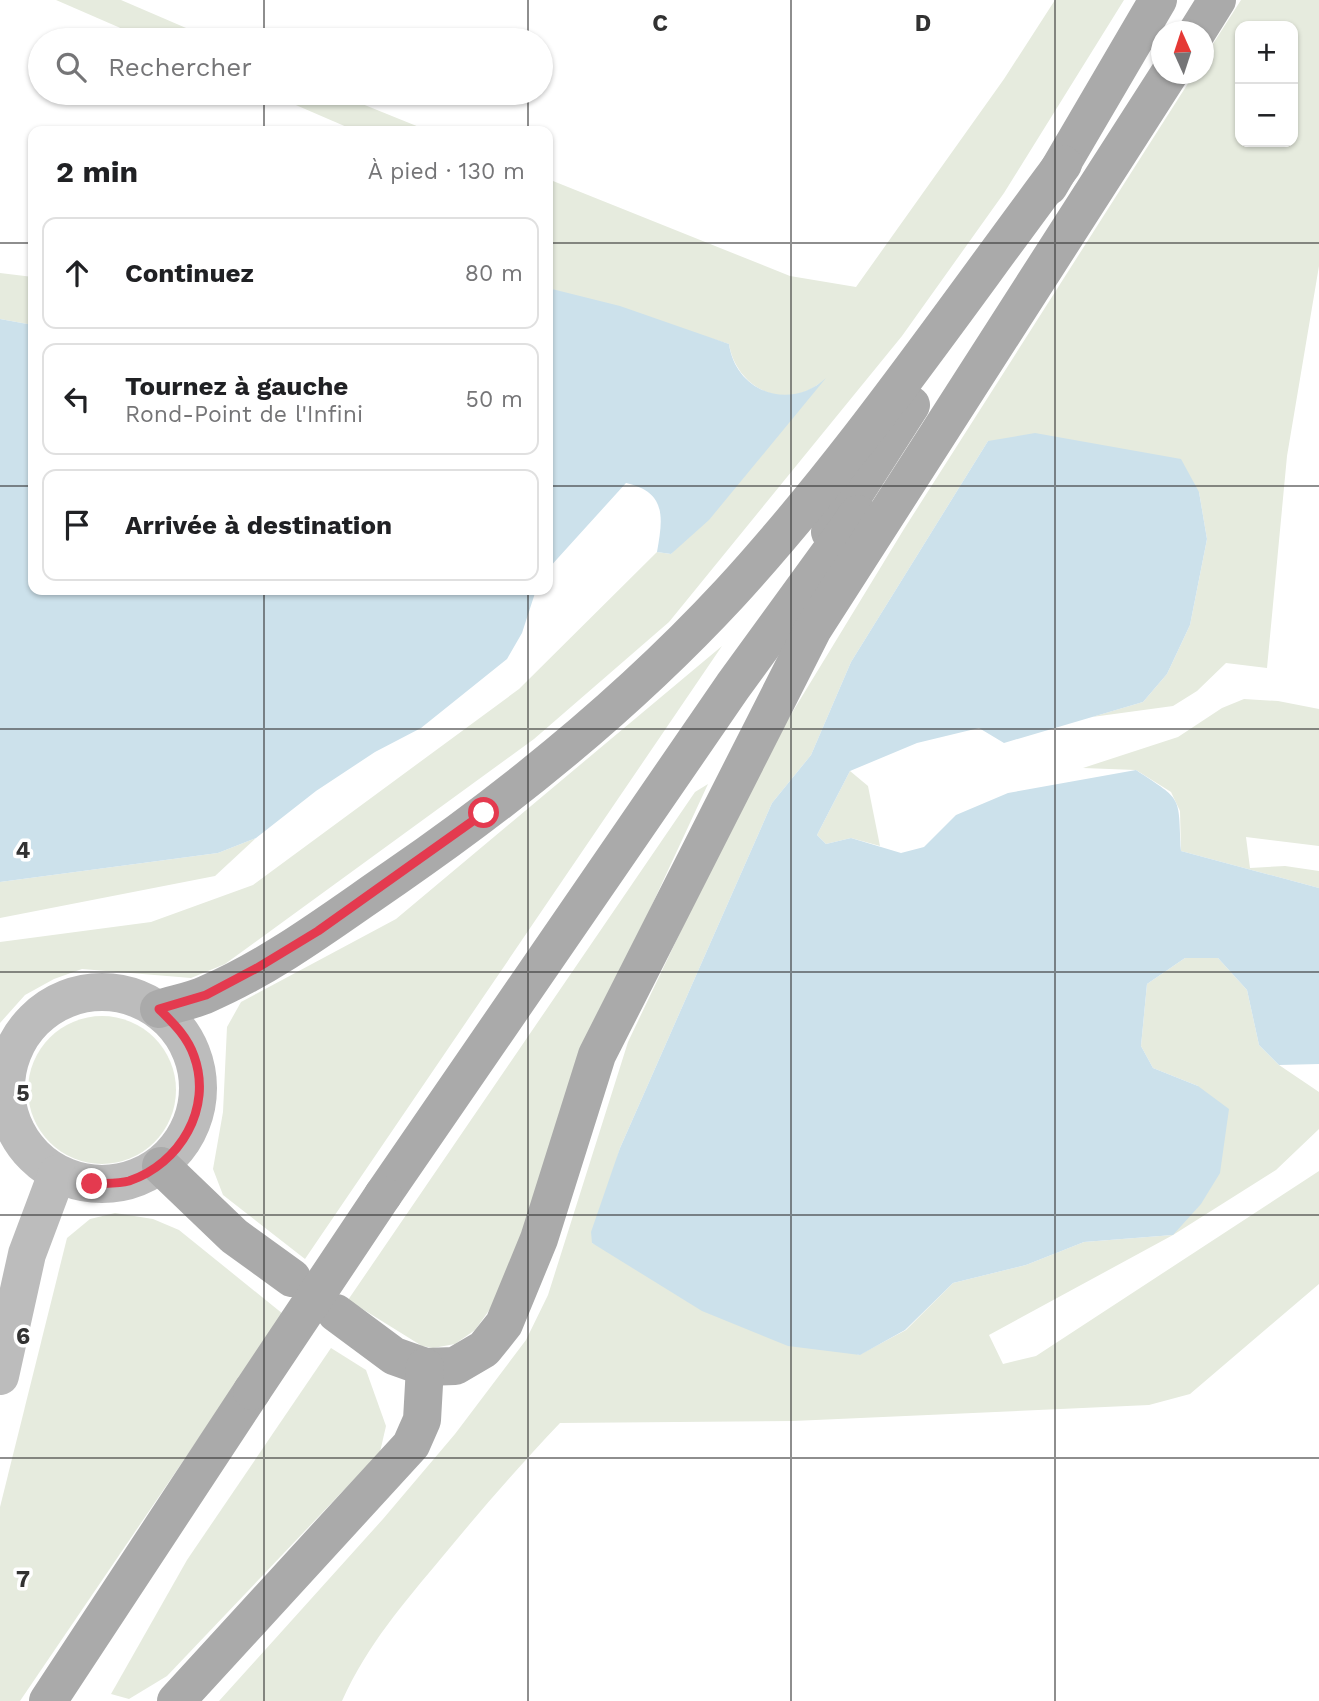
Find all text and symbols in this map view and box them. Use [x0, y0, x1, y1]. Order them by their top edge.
text: C [652, 10, 668, 37]
text: D [915, 10, 931, 37]
north arrow [1151, 21, 1214, 84]
map controls [1235, 21, 1298, 147]
button: + [1235, 21, 1298, 84]
search box [28, 28, 553, 105]
icon: search [52, 48, 90, 86]
text: Rechercher [108, 52, 252, 82]
button: − [1235, 84, 1298, 147]
text: 2 min [56, 154, 138, 189]
text: À pied · 130 m [368, 158, 525, 185]
icon: ahead [58, 254, 96, 292]
text: Continuez [125, 258, 254, 288]
text: 80 m [465, 260, 523, 287]
text: Tournez à gauche [125, 371, 348, 401]
icon: left [58, 380, 96, 418]
text: 50 m [466, 386, 523, 413]
text: Rond-Point de l'Infini [125, 401, 363, 428]
icon: arrive [58, 506, 96, 544]
text: Arrivée à destination [125, 510, 392, 540]
route start [468, 797, 499, 828]
text: 4 [16, 837, 31, 864]
text: 5 [16, 1080, 30, 1107]
route end [76, 1168, 107, 1199]
text: 6 [16, 1323, 30, 1350]
text: 7 [16, 1566, 30, 1593]

